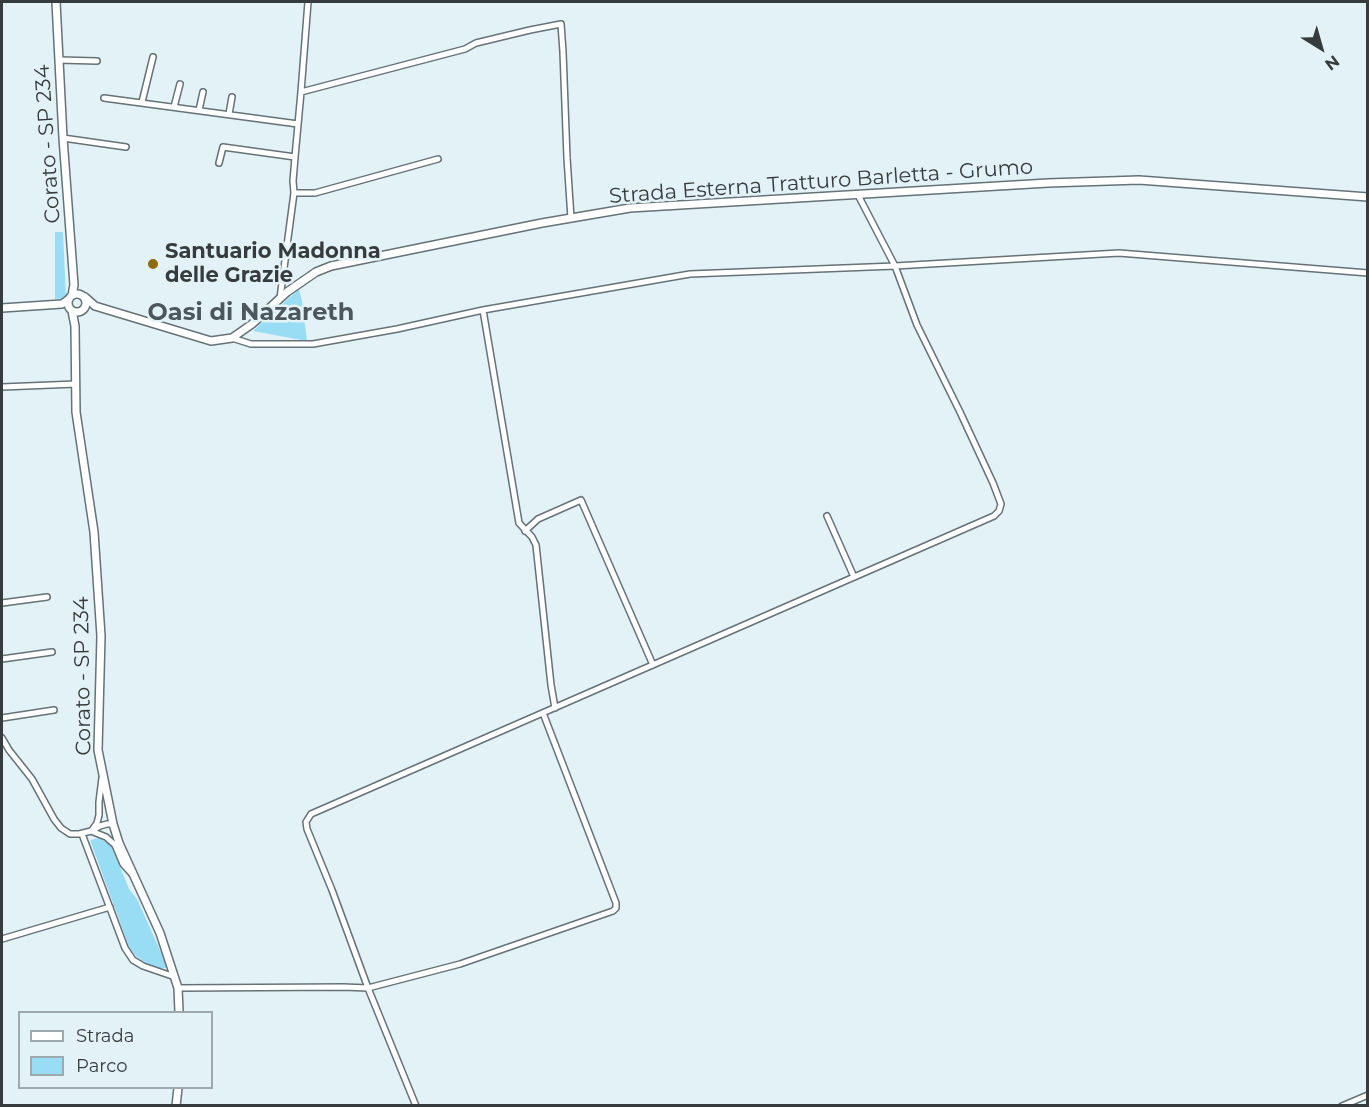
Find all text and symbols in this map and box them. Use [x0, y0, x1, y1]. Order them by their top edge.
north arrow [1291, 18, 1351, 78]
text: N [1321, 51, 1343, 74]
street label: Corato - SP 234 [30, 64, 66, 224]
street label: Strada Esterna Tratturo Barletta - Grumo [608, 155, 1034, 209]
place label: Santuario Madonna delle Grazie [165, 239, 381, 289]
marker: Santuario Madonna delle Grazie [146, 257, 160, 271]
district label: Oasi di Nazareth [148, 299, 354, 327]
street label: Corato - SP 234 [69, 596, 97, 756]
legend [18, 1011, 213, 1089]
text: Strada [76, 1025, 134, 1047]
text: Parco [76, 1055, 128, 1077]

